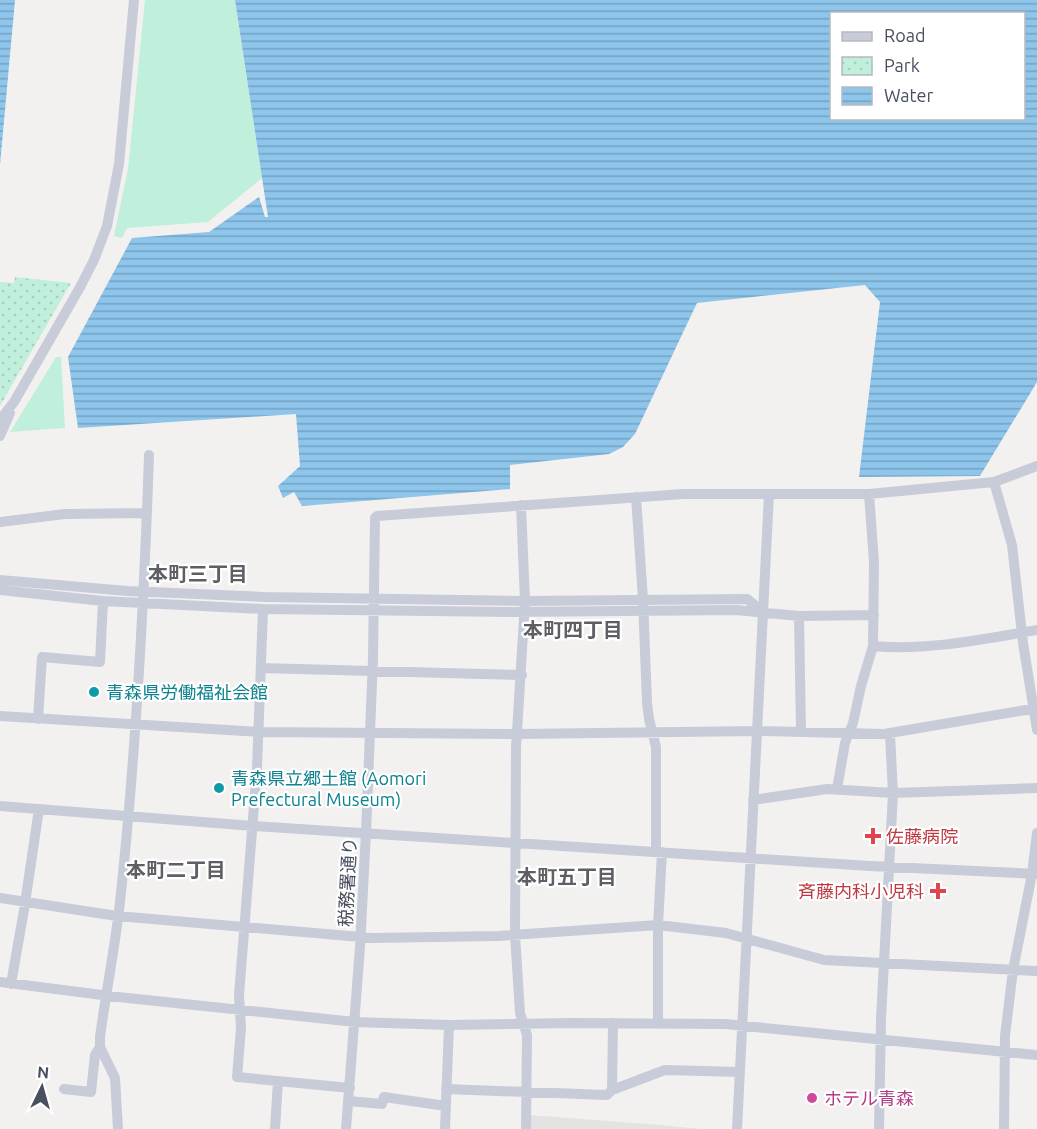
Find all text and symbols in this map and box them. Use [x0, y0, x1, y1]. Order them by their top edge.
legend [830, 12, 1025, 120]
text: Road [884, 25, 926, 45]
text: Park [884, 55, 920, 75]
text: Water [884, 85, 934, 105]
district label: 本町三丁目 [148, 562, 248, 585]
district label: 本町四丁目 [523, 618, 623, 641]
place label: 青森県労働福祉会館 [106, 682, 268, 702]
marker: 青森県労働福祉会館 [87, 685, 101, 699]
place label: 青森県立郷土館 (Aomori Prefectural Museum) [231, 768, 426, 810]
marker: 青森県立郷土館 (Aomori Prefectural Museum) [212, 781, 226, 795]
place label: 佐藤病院 [886, 826, 958, 846]
marker: 佐藤病院 [864, 827, 882, 845]
street label: 税務署通り [335, 837, 359, 927]
district label: 本町二丁目 [126, 858, 226, 881]
district label: 本町五丁目 [517, 865, 617, 888]
place label: 斉藤内科小児科 [798, 881, 924, 901]
marker: 斉藤内科小児科 [929, 882, 947, 900]
north arrow [12, 1057, 72, 1117]
text: N [37, 1063, 50, 1082]
place label: ホテル青森 [824, 1088, 914, 1108]
marker: ホテル青森 [805, 1091, 819, 1105]

